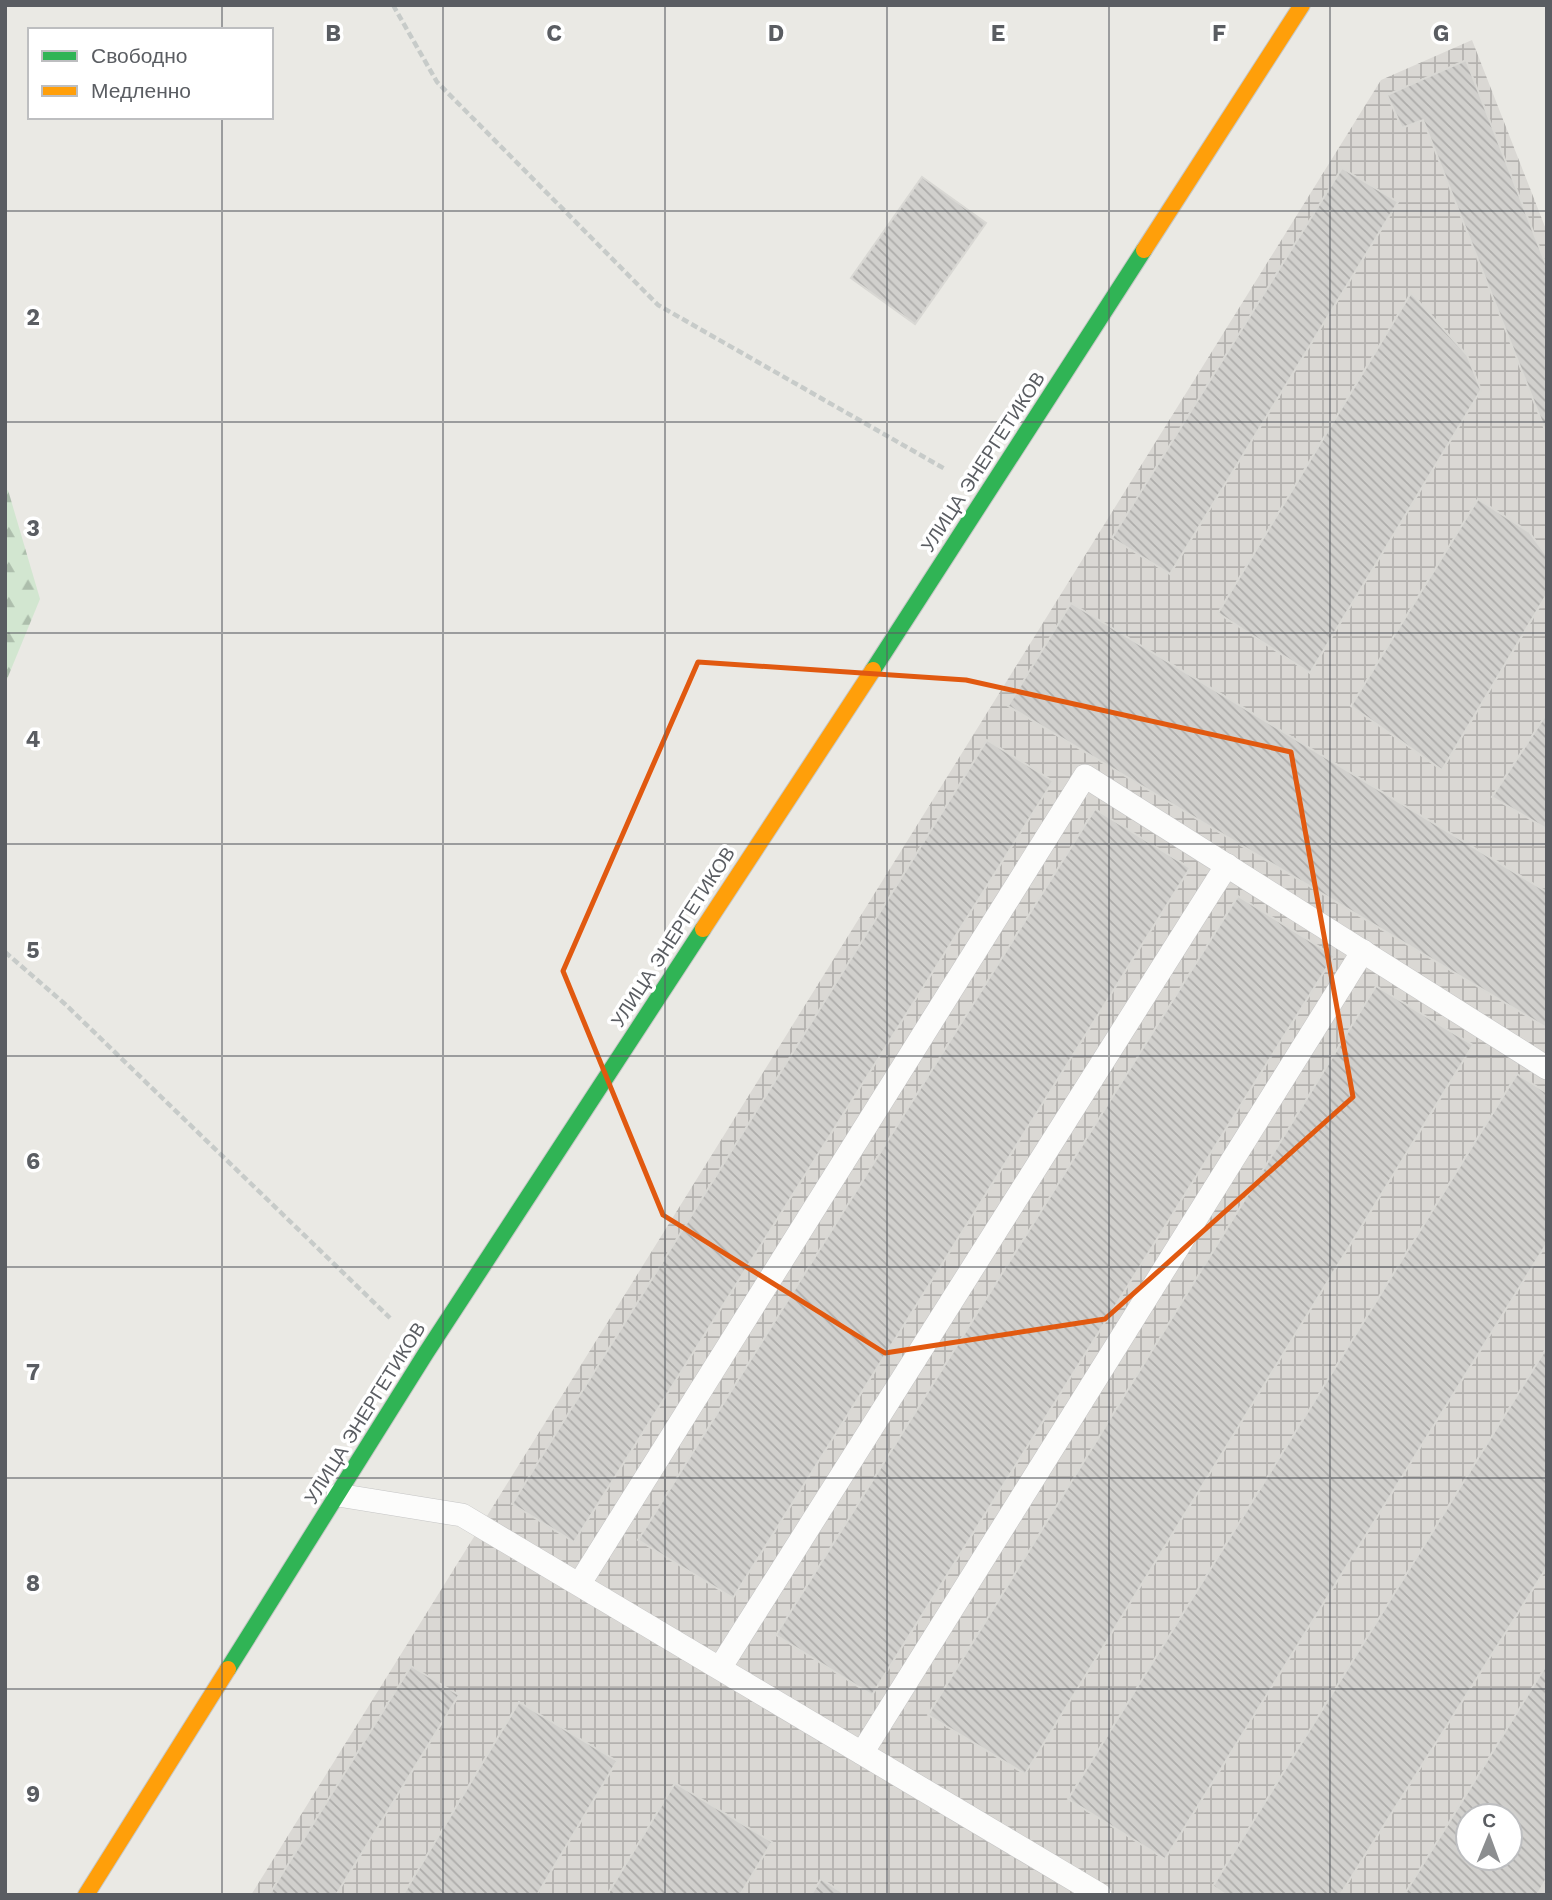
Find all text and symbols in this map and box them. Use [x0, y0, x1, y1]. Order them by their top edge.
text: B [325, 20, 341, 47]
text: C [546, 20, 562, 47]
text: D [768, 20, 784, 47]
text: E [991, 20, 1005, 47]
text: F [1212, 20, 1226, 47]
text: G [1433, 20, 1449, 47]
legend [28, 28, 273, 119]
text: Свободно [91, 43, 188, 68]
text: Медленно [91, 78, 191, 103]
text: 2 [26, 304, 40, 331]
street label: УЛИЦА ЭНЕРГЕТИКОВ [916, 368, 1050, 556]
text: 3 [26, 515, 40, 542]
text: 4 [26, 726, 41, 753]
street label: УЛИЦА ЭНЕРГЕТИКОВ [606, 843, 740, 1031]
text: 5 [26, 937, 40, 964]
text: 6 [26, 1148, 40, 1175]
street label: УЛИЦА ЭНЕРГЕТИКОВ [300, 1318, 430, 1508]
text: 7 [26, 1359, 40, 1386]
text: 8 [26, 1570, 40, 1597]
text: 9 [26, 1781, 40, 1808]
north arrow [1454, 1802, 1524, 1872]
text: С [1482, 1809, 1497, 1832]

